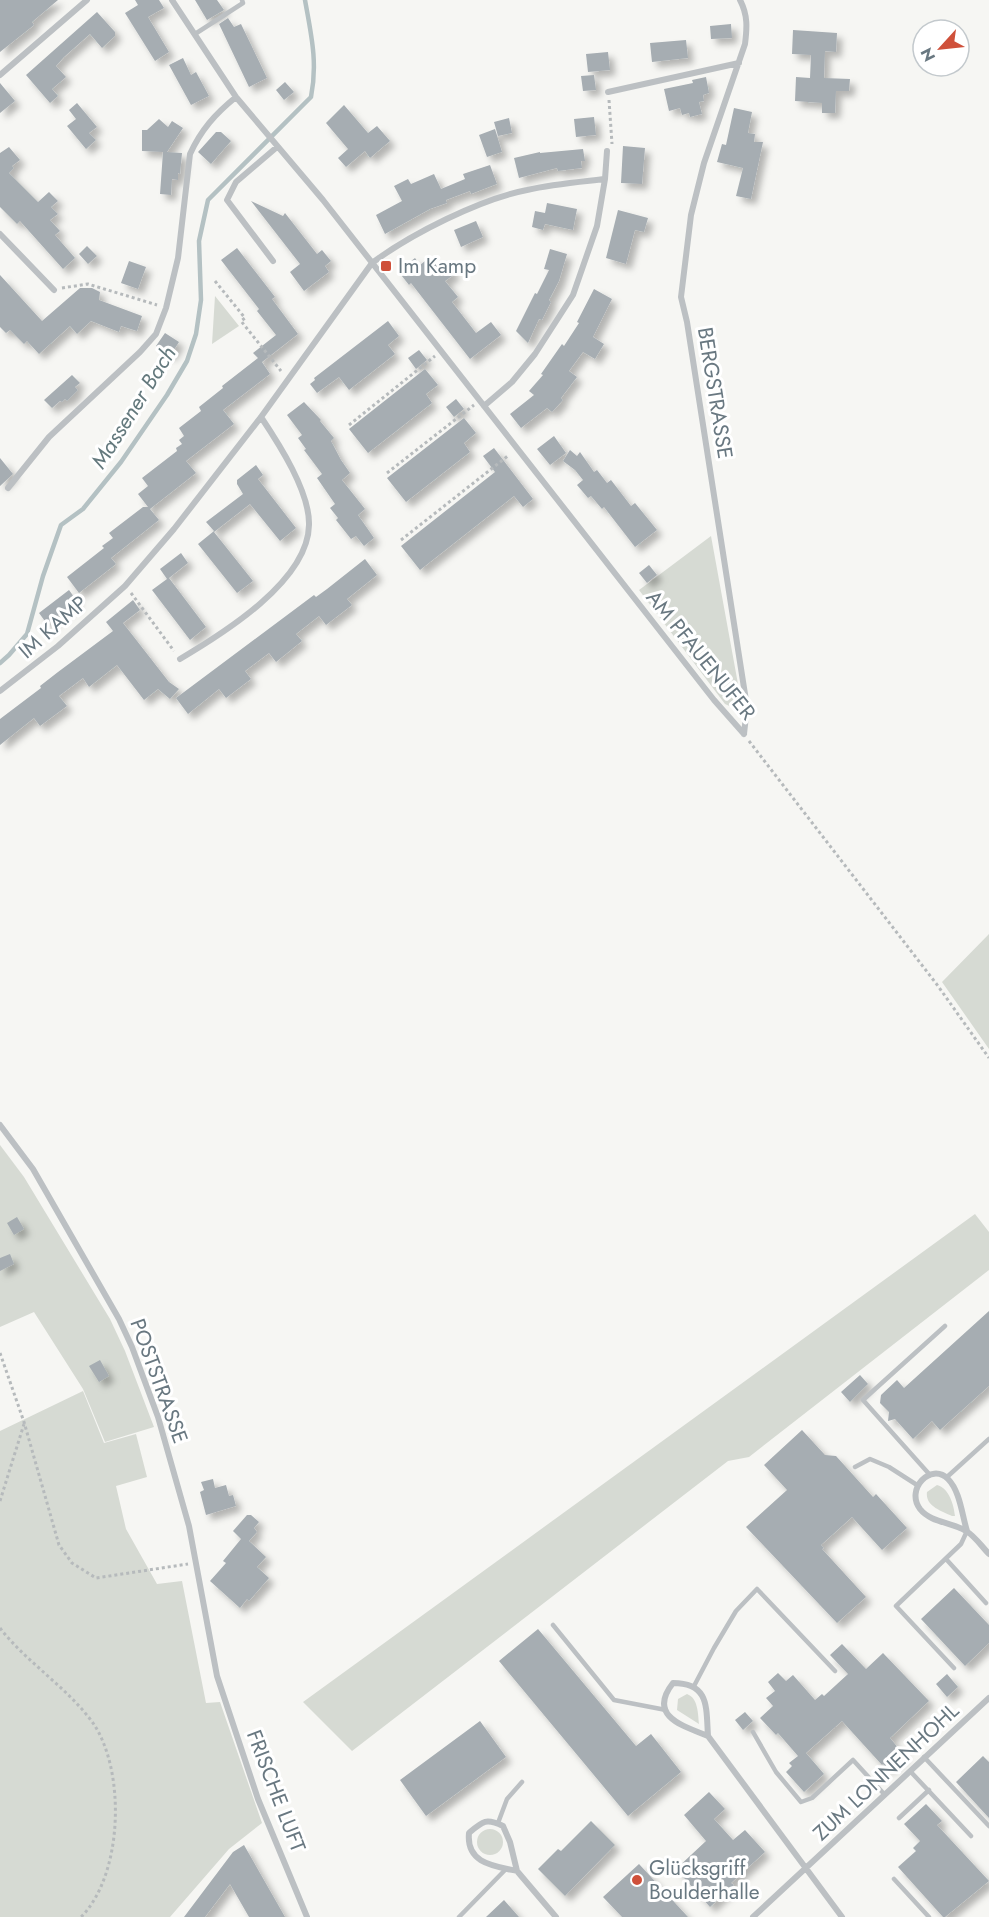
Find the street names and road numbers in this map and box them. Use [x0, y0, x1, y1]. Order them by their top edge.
street label: BERGSTRASSE [690, 325, 740, 461]
street label: AM PFAUENUFER [639, 584, 763, 727]
street label: IM KAMP [12, 589, 94, 665]
street label: POSTSTRASSE [123, 1314, 195, 1448]
street label: ZUM LONNENHOHL [806, 1696, 966, 1848]
street label: FRISCHE LUFT [239, 1726, 313, 1857]

